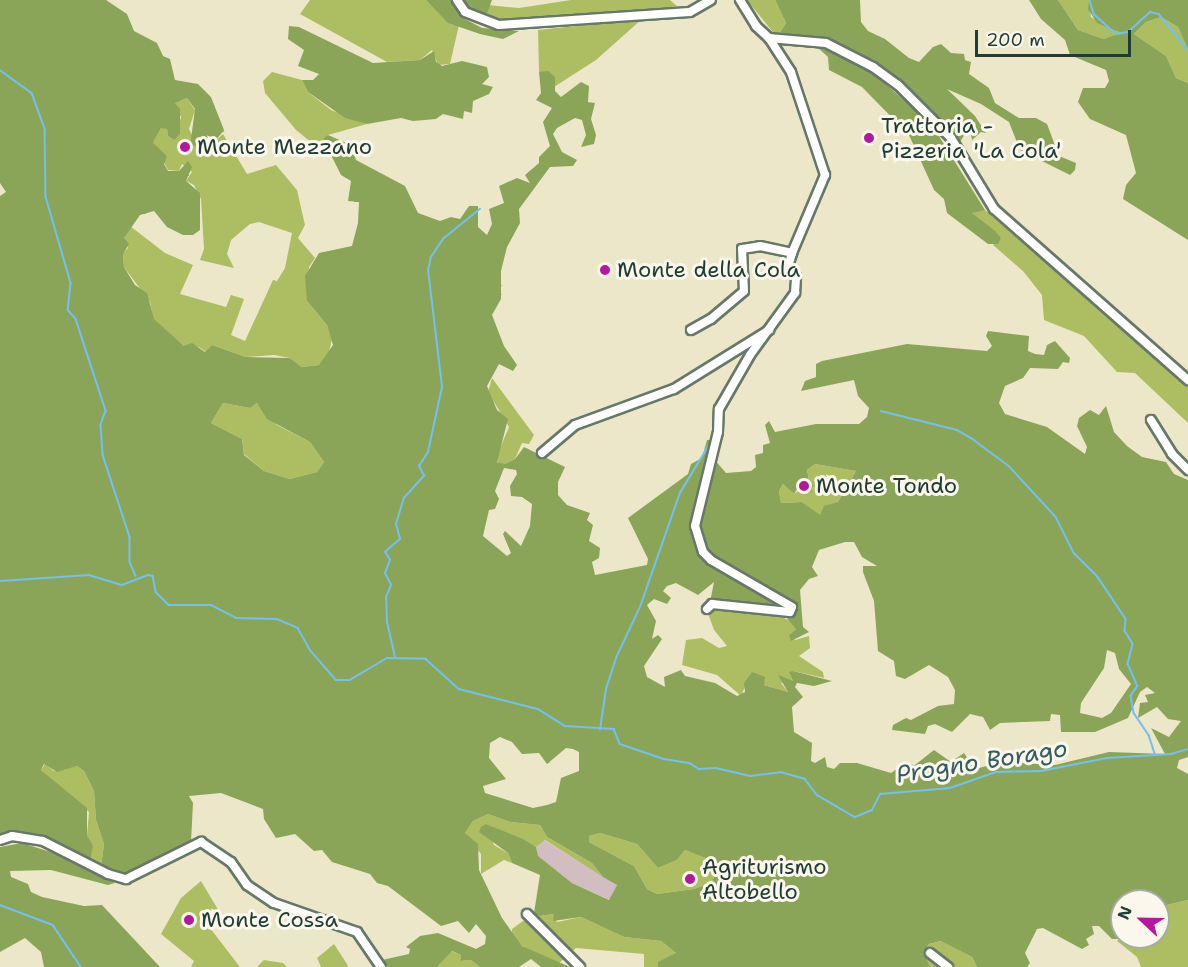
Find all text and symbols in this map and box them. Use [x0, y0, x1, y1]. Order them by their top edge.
scale bar [978, 18, 1134, 56]
text: 200 m [986, 28, 1045, 52]
place label: Trattoria - Pizzeria 'La Cola' [881, 112, 1062, 164]
marker: Trattoria - Pizzeria 'La Cola' [862, 131, 876, 145]
place label: Monte Mezzano [197, 134, 372, 160]
marker: Monte Mezzano [178, 140, 192, 154]
place label: Monte della Cola [617, 257, 800, 283]
marker: Monte della Cola [598, 263, 612, 277]
place label: Monte Tondo [816, 473, 957, 499]
marker: Monte Tondo [797, 479, 811, 493]
water label: Progno Borago [894, 734, 1070, 790]
place label: Agriturismo Altobello [702, 853, 827, 904]
marker: Agriturismo Altobello [683, 872, 697, 886]
north arrow [1110, 889, 1170, 949]
text: N [1113, 903, 1137, 923]
place label: Monte Cossa [201, 907, 338, 933]
marker: Monte Cossa [182, 913, 196, 927]

